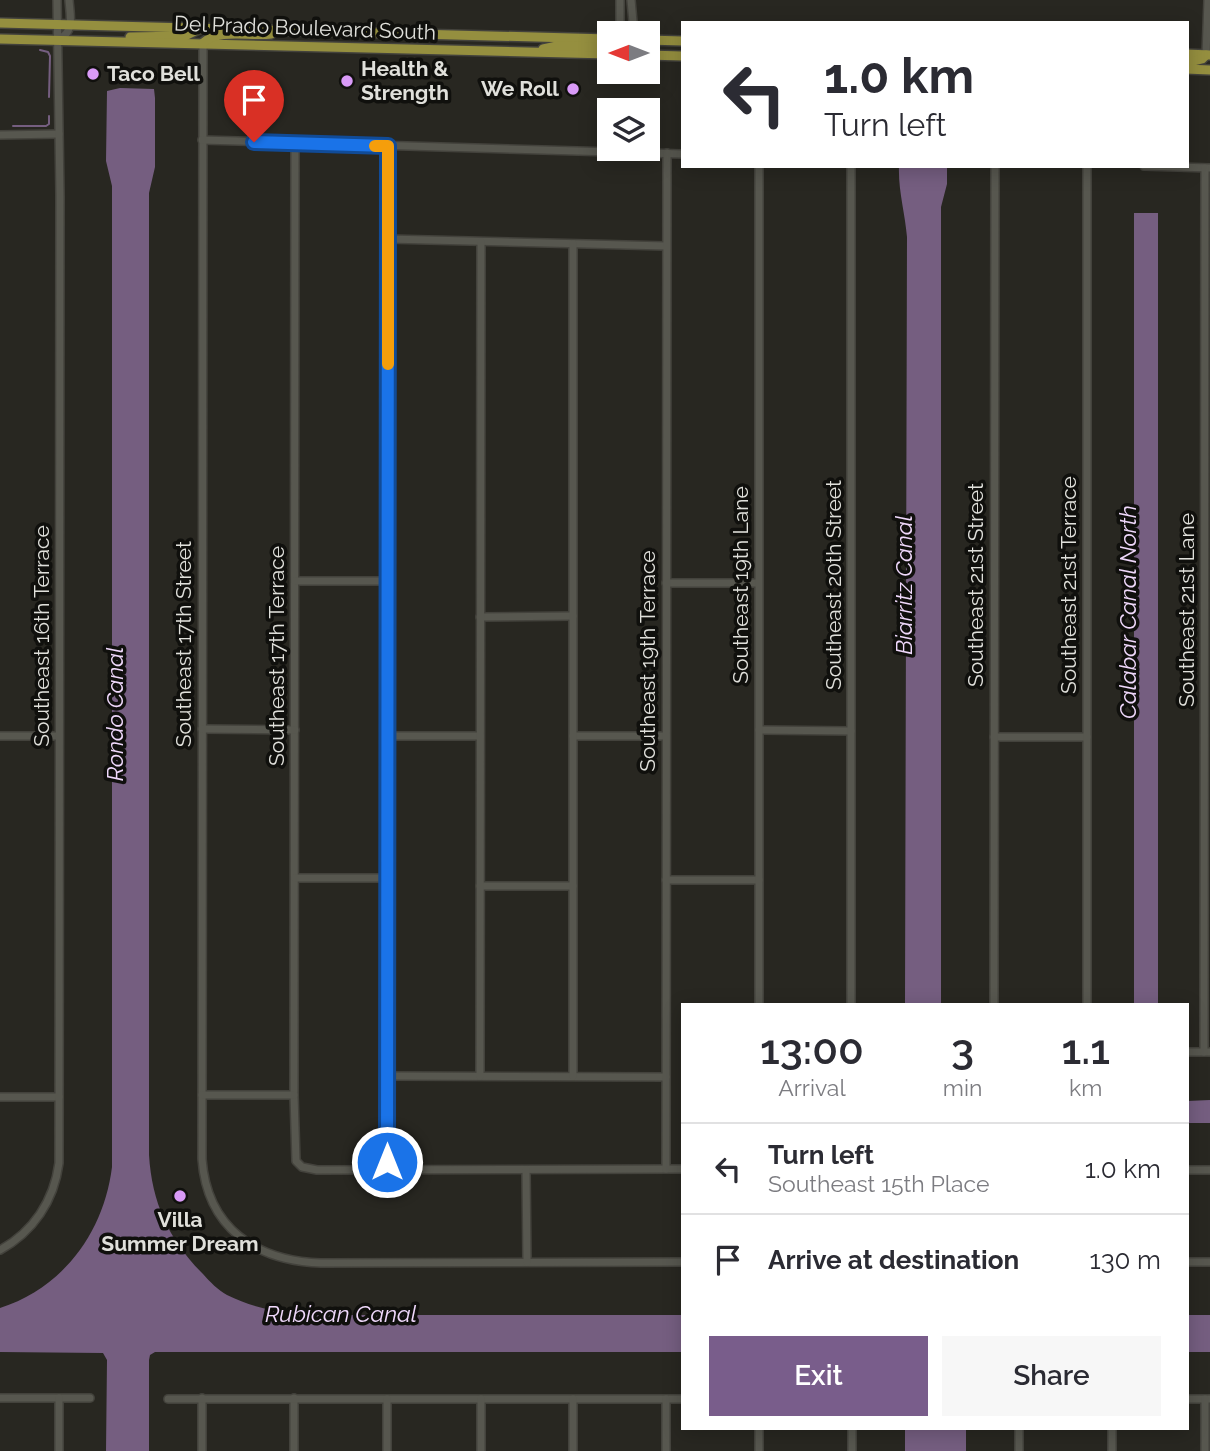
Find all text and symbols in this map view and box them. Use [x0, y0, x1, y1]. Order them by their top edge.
street label: Del Prado Boulevard South [174, 10, 436, 45]
north arrow [597, 21, 660, 84]
map controls [597, 21, 660, 161]
text: 1.0 km [824, 47, 974, 104]
icon: left [709, 49, 800, 140]
place label: Health & Strength [361, 56, 449, 105]
place label: Taco Bell [107, 61, 200, 86]
marker: Taco Bell [85, 66, 101, 82]
pin [224, 70, 284, 142]
marker: Health & Strength [339, 73, 355, 89]
place label: We Roll [481, 76, 559, 101]
icon: arrive [235, 81, 273, 119]
marker: We Roll [565, 81, 581, 97]
button: layers [597, 98, 660, 161]
text: Turn left [824, 106, 946, 143]
street label: Southeast 21st Terrace [1056, 476, 1081, 694]
street label: Southeast 20th Street [821, 480, 846, 690]
street label: Southeast 21st Street [963, 483, 988, 687]
street label: Southeast 19th Lane [728, 486, 753, 684]
water label: Calabar Canal North [1114, 505, 1141, 719]
street label: Southeast 21st Lane [1174, 513, 1199, 707]
water label: Biarritz Canal [890, 515, 917, 655]
street label: Southeast 16th Terrace [29, 525, 54, 747]
street label: Southeast 17th Street [171, 541, 196, 747]
street label: Southeast 17th Terrace [264, 546, 289, 766]
street label: Southeast 19th Terrace [635, 550, 660, 772]
water label: Rondo Canal [101, 647, 128, 781]
text: 13:00 [760, 1025, 864, 1074]
text: 3 [951, 1025, 974, 1074]
text: 1.1 [1061, 1025, 1110, 1074]
text: Arrival [778, 1074, 846, 1101]
text: min [943, 1074, 982, 1101]
text: km [1069, 1074, 1102, 1101]
position arrow [350, 1125, 424, 1199]
text: Turn left [768, 1140, 874, 1170]
icon: left [709, 1150, 747, 1188]
text: 1.0 km [1085, 1154, 1161, 1184]
text: Southeast 15th Place [768, 1170, 990, 1197]
marker: Villa Summer Dream [172, 1188, 188, 1204]
place label: Villa Summer Dream [101, 1207, 259, 1256]
icon: arrive [709, 1241, 747, 1279]
text: Arrive at destination [768, 1245, 1019, 1275]
text: 130 m [1090, 1245, 1161, 1275]
water label: Rubican Canal [265, 1300, 417, 1327]
button: Exit [709, 1336, 928, 1416]
button: Share [942, 1336, 1161, 1416]

